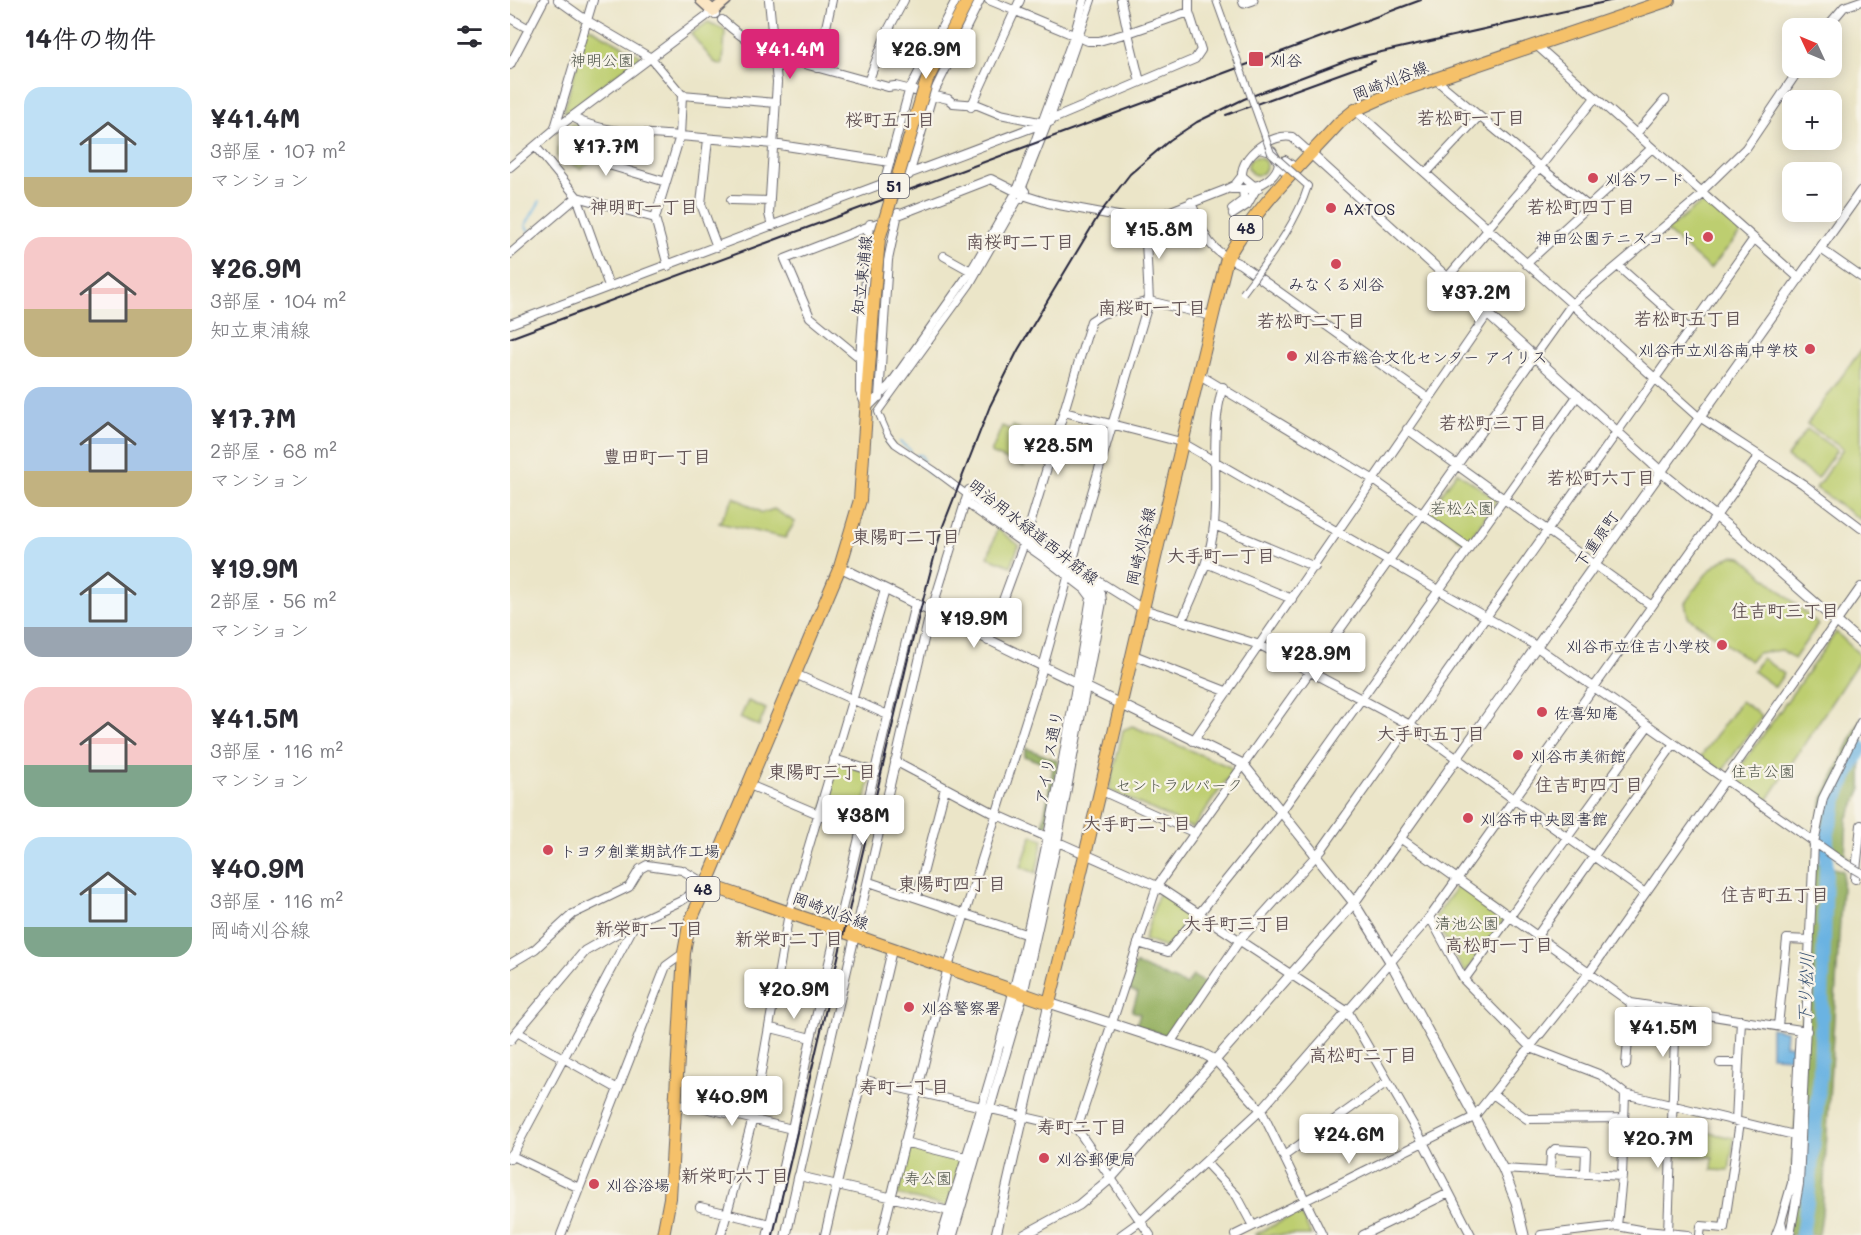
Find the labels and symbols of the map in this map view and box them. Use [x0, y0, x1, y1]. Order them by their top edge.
north arrow [1782, 18, 1842, 78]
pin: ¥41.4M [741, 29, 839, 80]
pin: ¥26.9M [877, 29, 975, 80]
park label: 神明公園 [570, 49, 634, 70]
place label: 刈谷 [1270, 49, 1302, 70]
marker: 刈谷 [1247, 50, 1265, 68]
street label: 岡崎刈谷線 [1349, 55, 1431, 105]
district label: 若松町一丁目 [1417, 105, 1525, 129]
district label: 桜町五丁目 [845, 107, 935, 131]
pin: ¥17.7M [557, 126, 655, 177]
place label: 刈谷ワード [1605, 168, 1685, 189]
marker: 刈谷ワード [1586, 171, 1600, 185]
road number: 51 [879, 174, 909, 198]
district label: 神明町一丁目 [590, 194, 698, 218]
district label: 若松町四丁目 [1527, 194, 1635, 218]
place label: AXTOS [1343, 198, 1395, 219]
marker: AXTOS [1324, 201, 1338, 215]
pin: ¥15.8M [1110, 209, 1208, 260]
road number: 48 [1230, 216, 1262, 240]
place label: 神田公園テニスコート [1536, 227, 1696, 248]
district label: 南桜町二丁目 [966, 229, 1074, 253]
marker: 神田公園テニスコート [1701, 230, 1715, 244]
street label: 知立東浦線 [846, 234, 876, 316]
marker: みなくる刈谷 [1329, 257, 1343, 271]
pin: ¥37.2M [1427, 272, 1525, 323]
place label: みなくる刈谷 [1288, 273, 1384, 294]
district label: 南桜町一丁目 [1098, 295, 1206, 319]
district label: 若松町五丁目 [1634, 306, 1742, 330]
district label: 若松町二丁目 [1257, 308, 1365, 332]
place label: 刈谷市立刈谷南中学校 [1638, 339, 1798, 360]
marker: 刈谷市立刈谷南中学校 [1803, 342, 1817, 356]
place label: 刈谷市総合文化センター アイリス [1304, 346, 1548, 367]
marker: 刈谷市総合文化センター アイリス [1285, 349, 1299, 363]
district label: 若松町三丁目 [1439, 410, 1547, 434]
pin: ¥28.5M [1009, 425, 1107, 476]
district label: 豊田町一丁目 [603, 444, 711, 468]
district label: 若松町六丁目 [1547, 465, 1655, 489]
street label: 明治用水緑道西井筋線 [964, 473, 1104, 589]
park label: 若松公園 [1430, 497, 1494, 518]
street label: 岡崎刈谷線 [1121, 505, 1159, 587]
street label: 下重原町 [1569, 507, 1623, 571]
district label: 東陽町二丁目 [852, 524, 960, 548]
district label: 大手町一丁目 [1167, 543, 1275, 567]
pin: ¥19.9M [925, 598, 1023, 649]
district label: 住吉町三丁目 [1731, 598, 1839, 622]
pin: ¥28.9M [1267, 633, 1365, 684]
place label: 刈谷市立住吉小学校 [1566, 635, 1710, 656]
marker: 刈谷市立住吉小学校 [1715, 638, 1729, 652]
place label: 佐喜知庵 [1554, 702, 1618, 723]
marker: 佐喜知庵 [1535, 705, 1549, 719]
street label: アイリス通り [1029, 708, 1067, 806]
district label: 大手町五丁目 [1377, 721, 1485, 745]
place label: 刈谷市美術館 [1530, 745, 1626, 766]
marker: 刈谷市美術館 [1511, 748, 1525, 762]
district label: 東陽町三丁目 [768, 759, 876, 783]
park label: 住吉公園 [1731, 760, 1795, 781]
district label: 住吉町四丁目 [1535, 772, 1643, 796]
park label: セントラルパーク [1115, 774, 1243, 795]
pin: ¥38M [827, 795, 899, 846]
place label: 刈谷市中央図書館 [1480, 808, 1608, 829]
district label: 大手町二丁目 [1083, 811, 1191, 835]
marker: 刈谷市中央図書館 [1461, 811, 1475, 825]
place label: トヨタ創業期試作工場 [560, 840, 720, 861]
marker: トヨタ創業期試作工場 [541, 843, 555, 857]
district label: 東陽町四丁目 [898, 871, 1006, 895]
road number: 48 [686, 877, 720, 901]
district label: 住吉町五丁目 [1721, 882, 1829, 906]
street label: 岡崎刈谷線 [790, 886, 872, 934]
district label: 大手町三丁目 [1183, 911, 1291, 935]
park label: 清池公園 [1435, 912, 1499, 933]
district label: 新栄町一丁目 [595, 916, 703, 940]
district label: 新栄町二丁目 [735, 926, 843, 950]
district label: 高松町一丁目 [1445, 932, 1553, 956]
water label: 下り松川 [1792, 952, 1818, 1024]
pin: ¥20.9M [745, 969, 843, 1020]
place label: 刈谷警察署 [921, 997, 1001, 1018]
marker: 刈谷警察署 [902, 1000, 916, 1014]
pin: ¥41.5M [1614, 1007, 1712, 1058]
district label: 高松町二丁目 [1309, 1042, 1417, 1066]
district label: 寿町一丁目 [859, 1074, 949, 1098]
pin: ¥40.9M [683, 1076, 781, 1127]
district label: 寿町二丁目 [1037, 1114, 1127, 1138]
pin: ¥24.6M [1300, 1114, 1398, 1165]
pin: ¥20.7M [1609, 1118, 1707, 1169]
place label: 刈谷郵便局 [1056, 1148, 1136, 1169]
marker: 刈谷郵便局 [1037, 1151, 1051, 1165]
district label: 新栄町六丁目 [681, 1163, 789, 1187]
park label: 寿公園 [904, 1167, 952, 1188]
place label: 刈谷浴場 [606, 1174, 670, 1195]
marker: 刈谷浴場 [587, 1177, 601, 1191]

